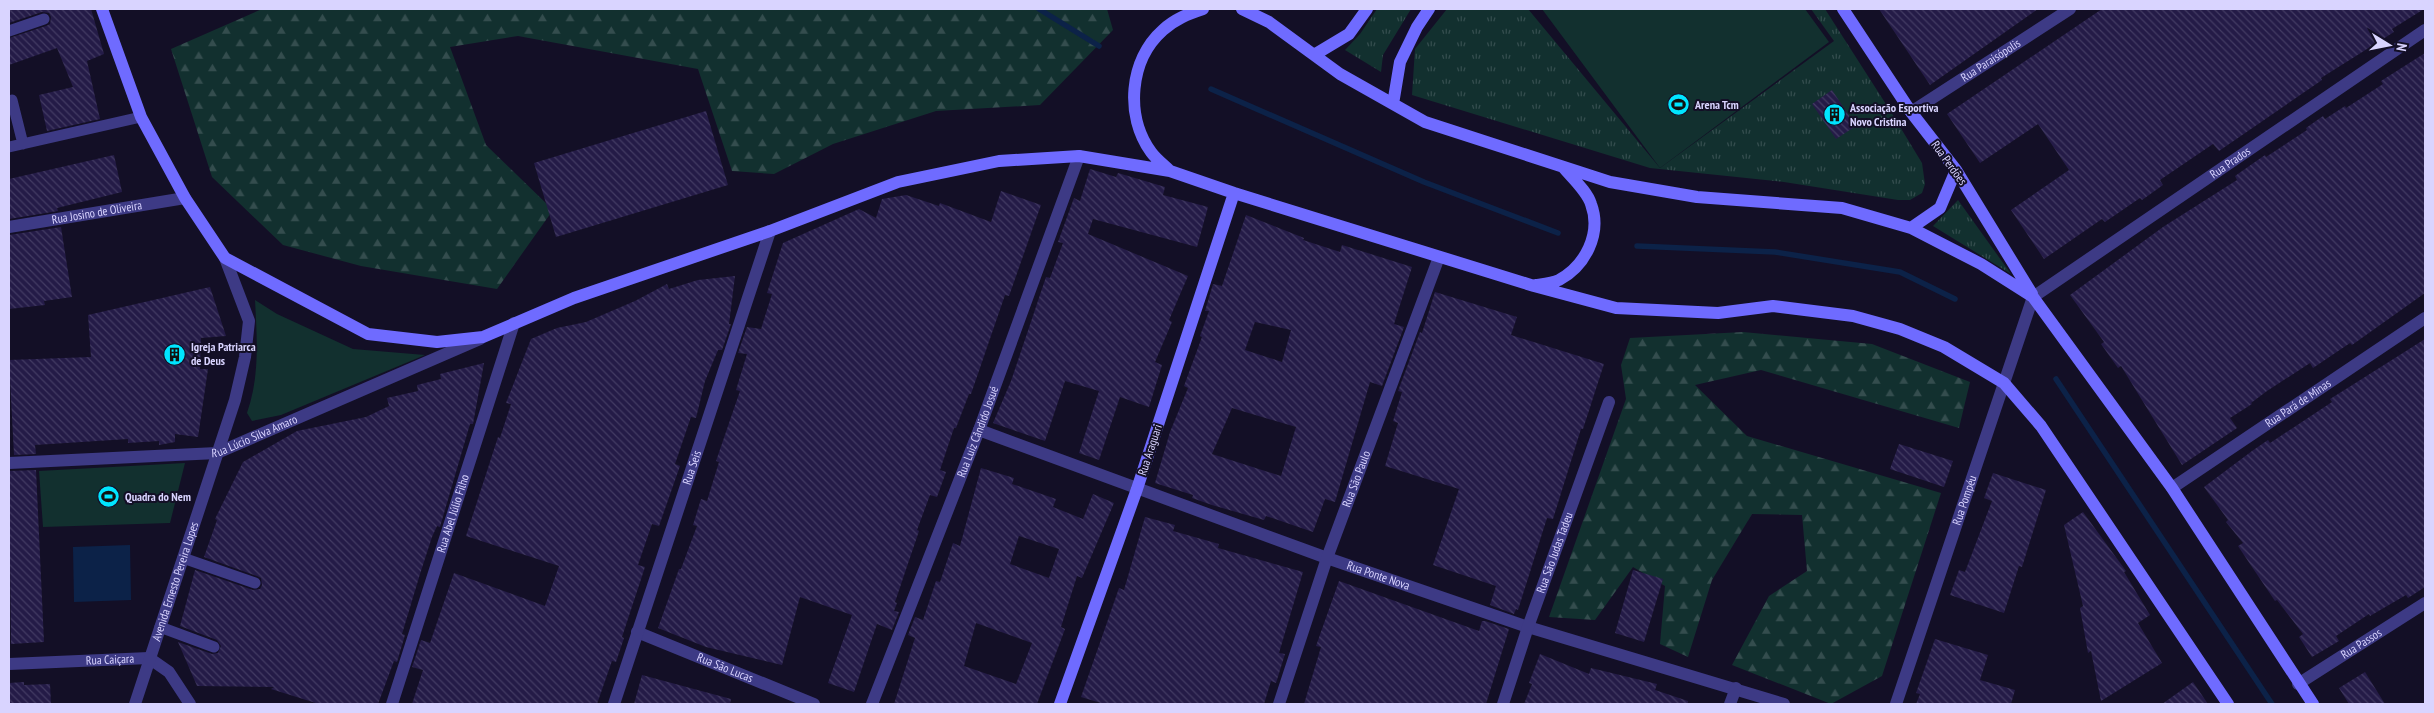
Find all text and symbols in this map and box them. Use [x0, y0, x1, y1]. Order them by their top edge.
north arrow [2364, 20, 2414, 70]
street label: Rua Paraisópolis [1958, 35, 2023, 85]
text: N [2392, 42, 2411, 53]
sports icon: Arena Tcm [1667, 93, 1691, 117]
place label: Arena Tcm [1694, 97, 1739, 112]
place label: Associação Esportiva Novo Cristina [1849, 100, 1938, 129]
building icon: Associação Esportiva Novo Cristina [1822, 103, 1846, 127]
street label: Rua Perdões [1928, 138, 1970, 188]
street label: Rua Prados [2207, 143, 2253, 181]
street label: Rua Josino de Oliveira [51, 197, 143, 227]
place label: Igreja Patriarca de Deus [191, 339, 256, 368]
building icon: Igreja Patriarca de Deus [163, 342, 187, 366]
street label: Rua Pará de Minas [2262, 375, 2334, 430]
street label: Rua Luiz Cândido Josué [953, 384, 1001, 479]
street label: Rua Lúcio Silva Amaro [211, 411, 299, 460]
street label: Rua Araguari [1134, 422, 1165, 477]
street label: Rua Seis [679, 448, 704, 486]
street label: Rua São Paulo [1339, 448, 1373, 509]
street label: Rua Abel Júlio Filho [433, 472, 472, 554]
street label: Rua Pompéu [1949, 473, 1979, 527]
sports icon: Quadra do Nem [97, 485, 121, 509]
place label: Quadra do Nem [125, 489, 191, 504]
street label: Rua São Judas Tadeu [1533, 510, 1576, 595]
street label: Avenida Ernesto Pereira Lopes [148, 520, 201, 643]
street label: Rua Ponte Nova [1345, 557, 1412, 593]
street label: Rua Passos [2338, 625, 2384, 662]
street label: Rua São Lucas [695, 649, 755, 685]
street label: Rua Caiçara [85, 651, 135, 668]

